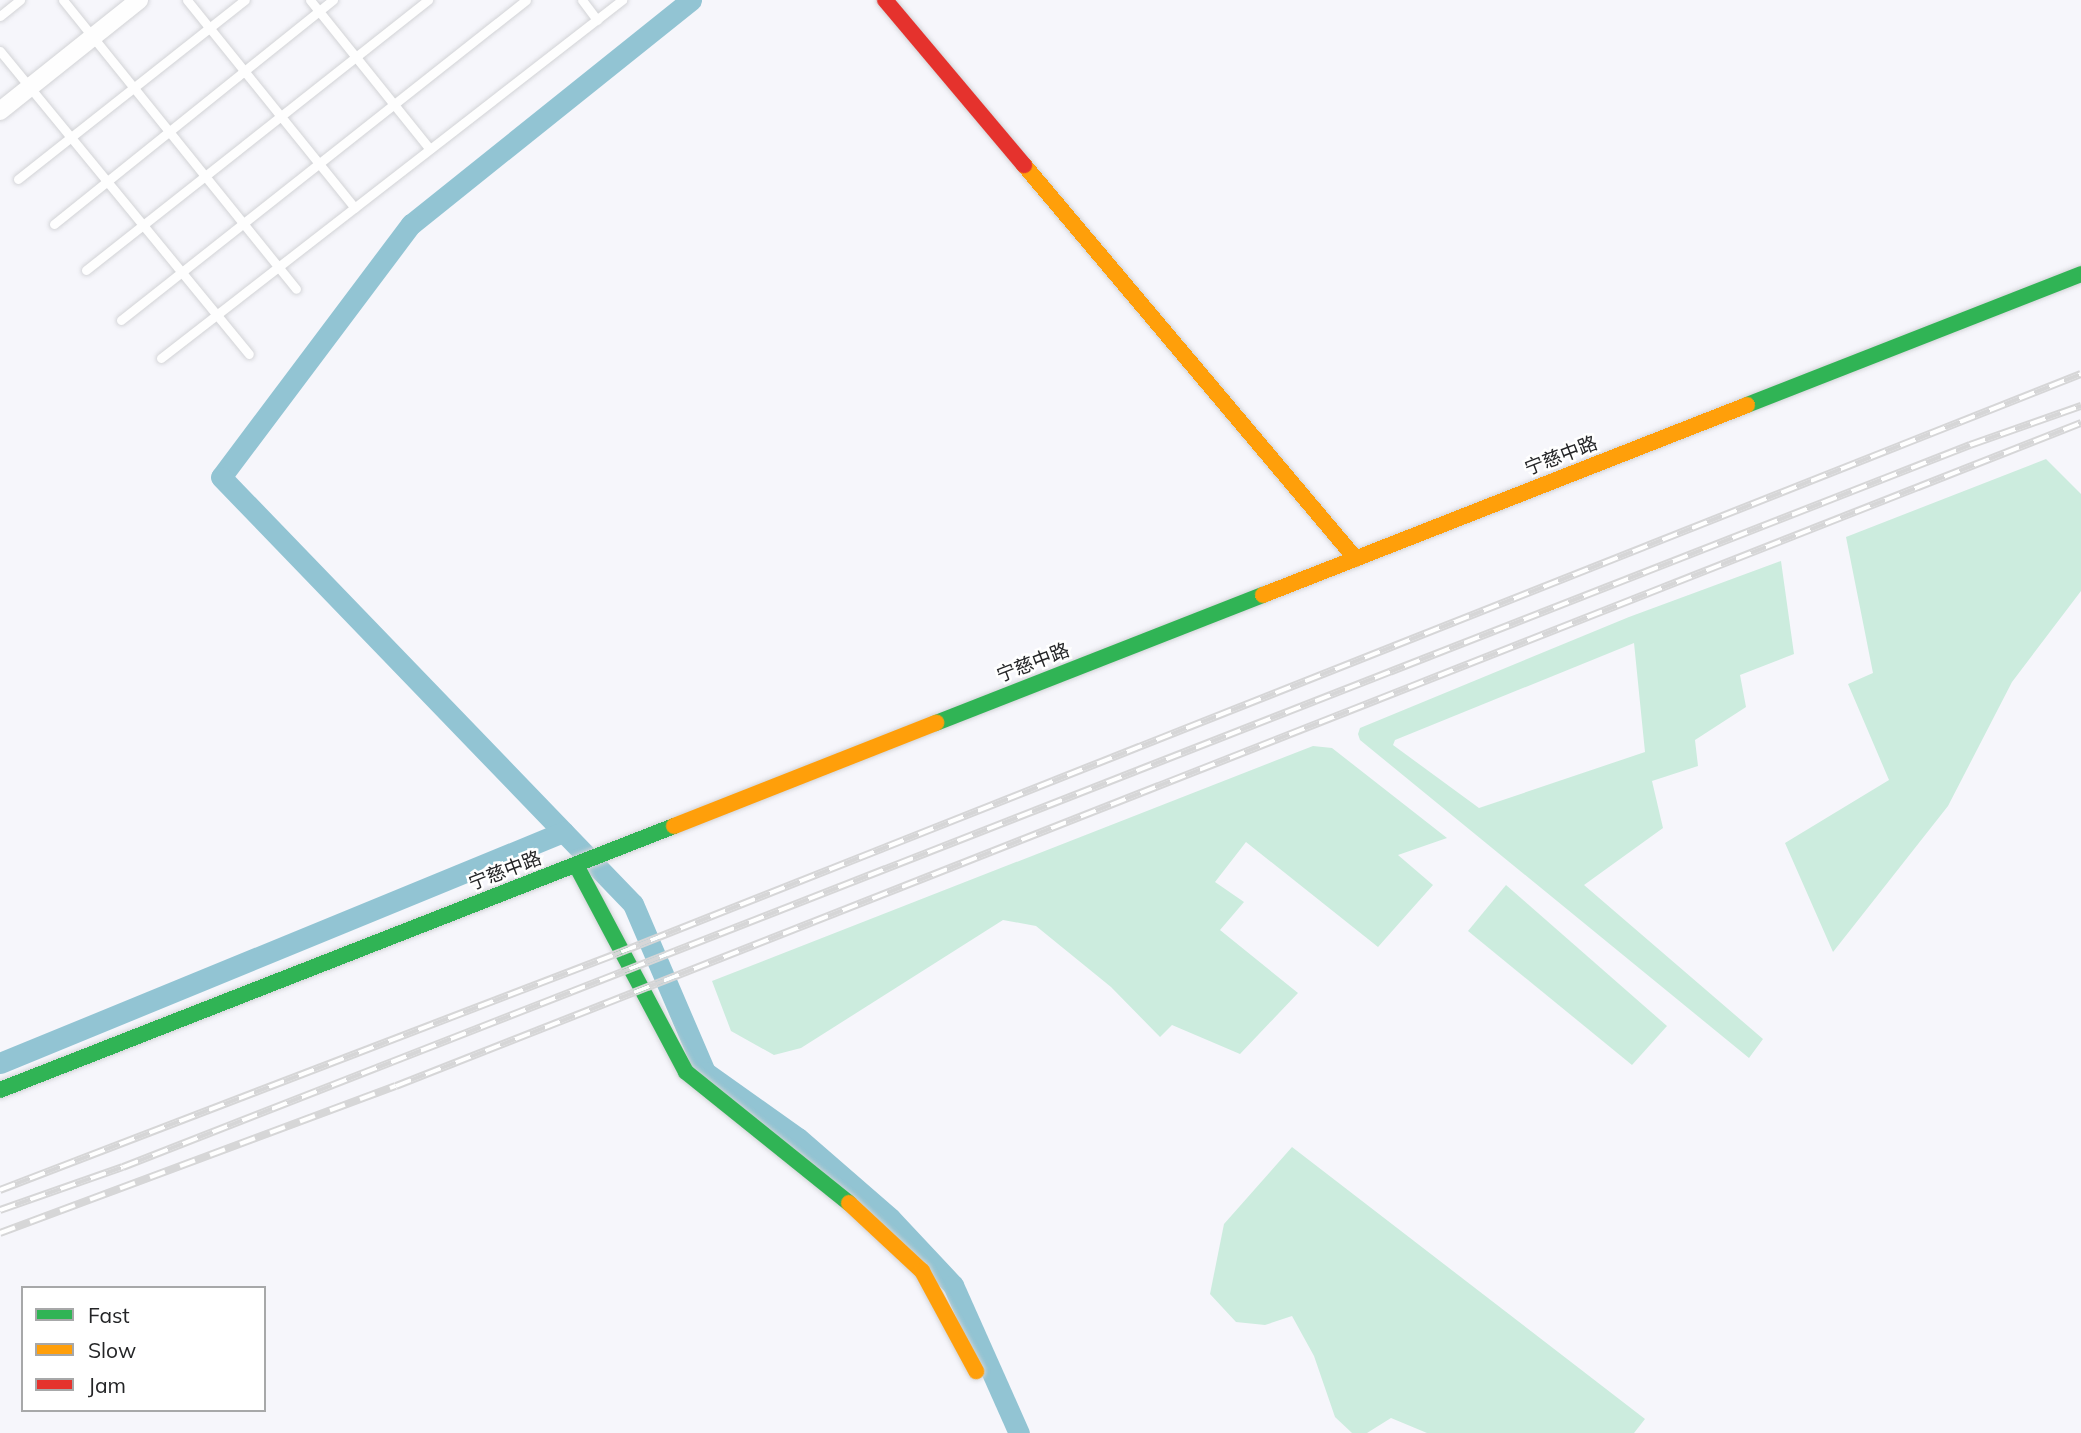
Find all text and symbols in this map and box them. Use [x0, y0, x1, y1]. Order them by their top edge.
street label: 宁慈中路 [1521, 432, 1601, 480]
street label: 宁慈中路 [993, 639, 1073, 687]
street label: 宁慈中路 [465, 847, 545, 895]
legend [21, 1286, 266, 1412]
text: Fast [88, 1302, 130, 1328]
text: Slow [88, 1337, 136, 1363]
text: Jam [88, 1372, 126, 1398]

